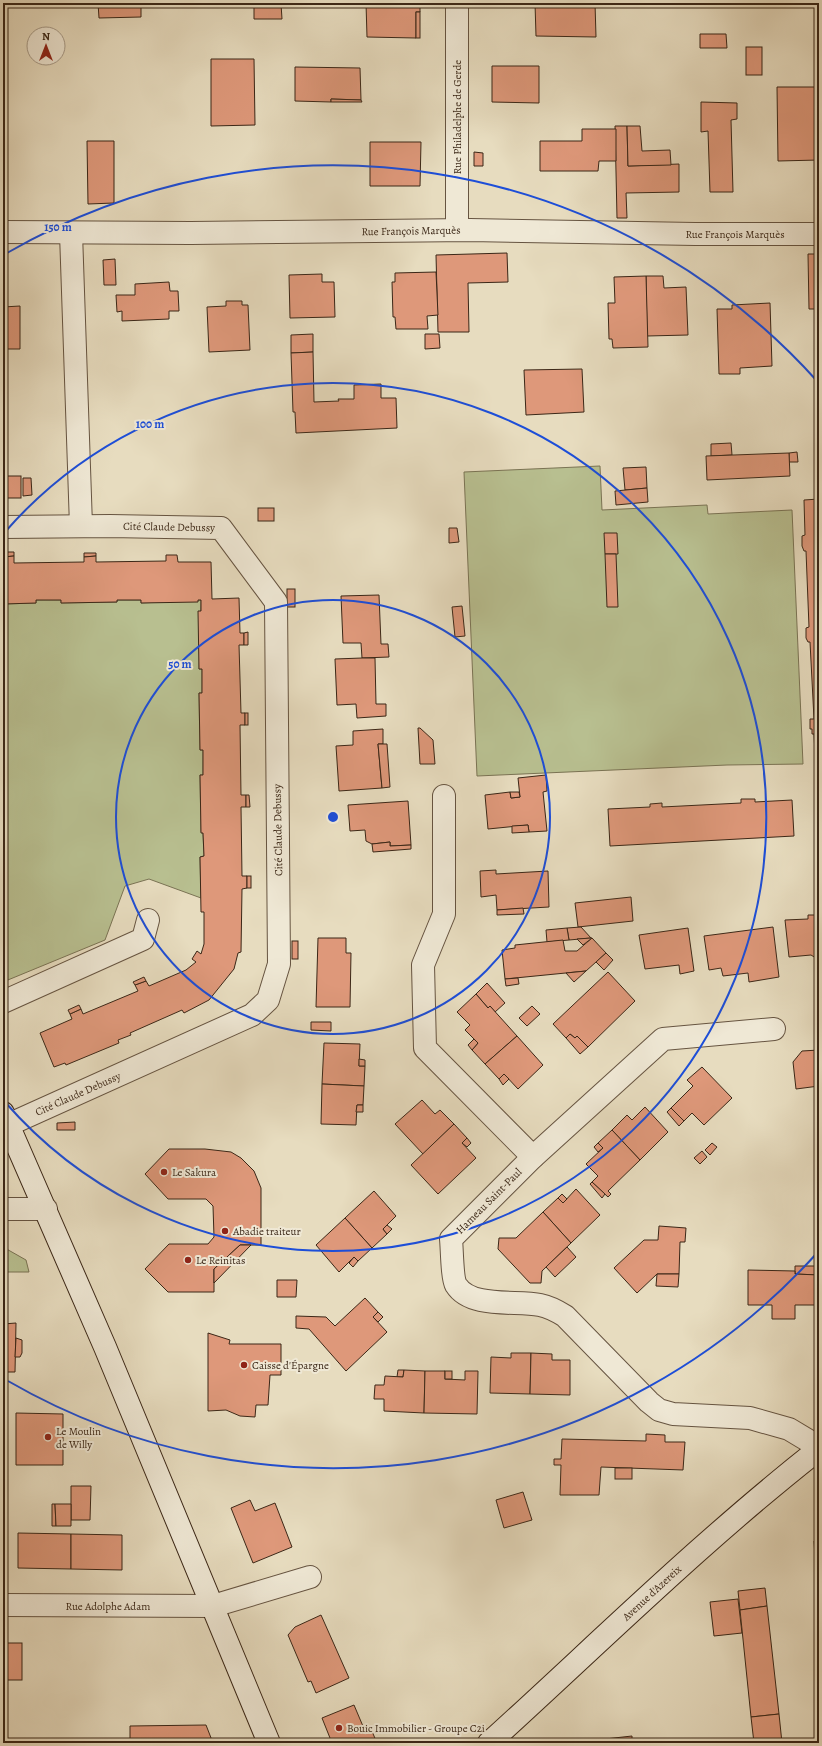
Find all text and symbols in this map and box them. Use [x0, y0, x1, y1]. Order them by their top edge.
north arrow [26, 26, 66, 66]
text: N [42, 29, 50, 44]
street label: Rue Philadelphe de Gerde [450, 60, 465, 174]
text: 150 m [44, 219, 72, 235]
street label: Rue François Marquès [361, 223, 461, 239]
street label: Rue François Marquès [685, 227, 785, 242]
text: 100 m [136, 416, 164, 432]
street label: Cité Claude Debussy [123, 519, 215, 535]
text: 50 m [168, 656, 192, 672]
street label: Cité Claude Debussy [270, 784, 286, 876]
centre of rings [326, 810, 340, 824]
street label: Cité Claude Debussy [33, 1068, 123, 1120]
place label: Le Sakura [172, 1165, 217, 1180]
street label: Hameau Saint-Paul [453, 1165, 525, 1237]
marker: Le Sakura [159, 1167, 169, 1177]
place label: Abadie traiteur [232, 1224, 301, 1239]
marker: Abadie traiteur [220, 1226, 230, 1236]
place label: Le Reinitas [196, 1253, 245, 1268]
marker: Le Reinitas [183, 1255, 193, 1265]
place label: Caisse d'Épargne [252, 1358, 329, 1373]
marker: Caisse d'Épargne [239, 1360, 249, 1370]
place label: Le Moulin de Willy [56, 1424, 101, 1452]
marker: Le Moulin de Willy [43, 1432, 53, 1442]
street label: Avenue d'Azereix [619, 1561, 685, 1625]
street label: Rue Adolphe Adam [65, 1599, 151, 1614]
place label: Bouic Immobilier - Groupe C2i [347, 1721, 485, 1736]
marker: Bouic Immobilier - Groupe C2i [334, 1723, 344, 1733]

